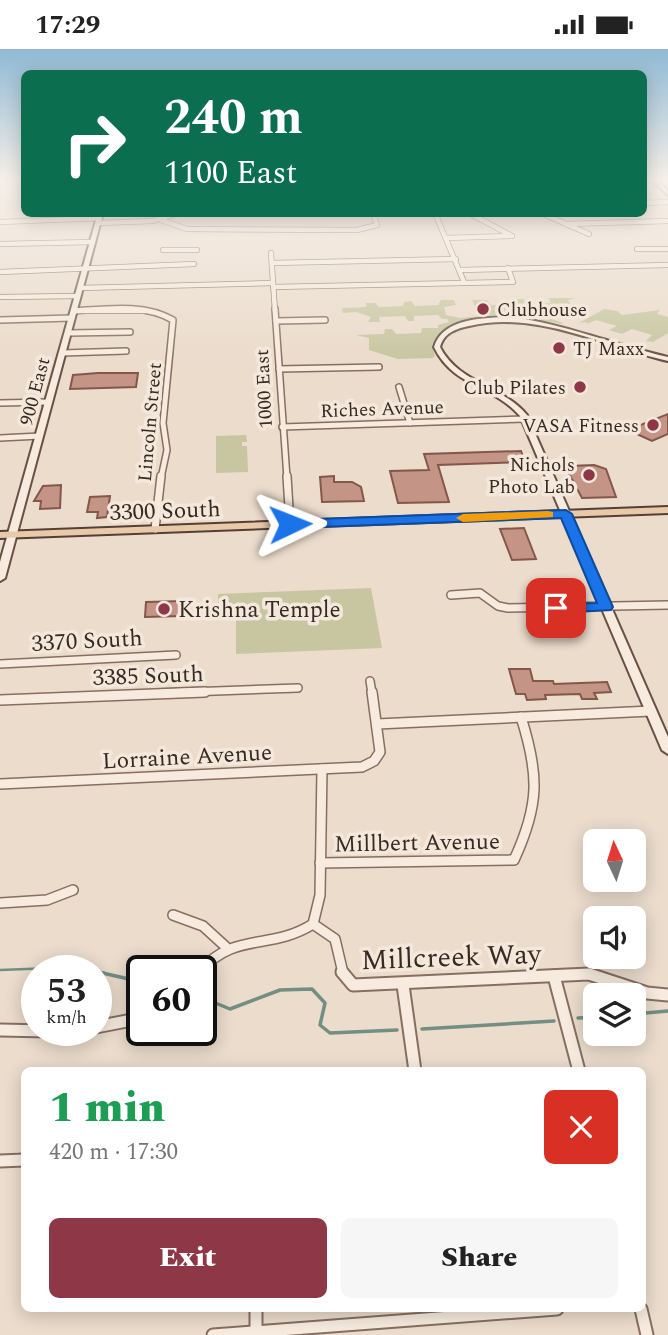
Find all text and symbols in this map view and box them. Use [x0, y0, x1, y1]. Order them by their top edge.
text: 17:29 [35, 5, 100, 45]
text: 240 m [164, 81, 303, 156]
icon: right [49, 98, 140, 189]
text: 1100 East [164, 149, 297, 198]
place label: Clubhouse [497, 296, 587, 325]
marker: Clubhouse [475, 301, 491, 317]
place label: TJ Maxx [573, 335, 644, 364]
marker: TJ Maxx [551, 340, 567, 356]
street label: 1000 East [248, 348, 281, 429]
street label: 900 East [12, 354, 59, 429]
street label: Lincoln Street [131, 361, 170, 483]
place label: Club Pilates [463, 374, 566, 403]
marker: Club Pilates [572, 379, 588, 395]
street label: Riches Avenue [320, 393, 444, 426]
place label: VASA Fitness [522, 412, 639, 441]
marker: VASA Fitness [645, 417, 661, 433]
place label: Nichols Photo Lab [488, 451, 575, 502]
marker: Nichols Photo Lab [581, 467, 597, 483]
position arrow [253, 487, 327, 561]
street label: 3300 South [109, 492, 221, 531]
pin [526, 578, 586, 638]
icon: arrive [537, 589, 575, 627]
place label: Krishna Temple [178, 593, 341, 628]
marker: Krishna Temple [156, 601, 172, 617]
street label: 3370 South [31, 621, 144, 662]
street label: 3385 South [92, 657, 204, 696]
street label: Lorraine Avenue [101, 736, 273, 779]
street label: Millbert Avenue [334, 825, 500, 862]
north arrow [583, 829, 646, 893]
map controls [583, 829, 646, 1046]
button: sound [583, 906, 646, 969]
street label: Millcreek Way [360, 933, 543, 982]
speed limit sign: 60 [126, 955, 217, 1046]
text: 53 [47, 965, 86, 1018]
button: layers [583, 983, 646, 1046]
text: km/h [46, 1004, 87, 1031]
text: 1 min [49, 1077, 165, 1140]
button: close [544, 1090, 618, 1164]
text: 420 m · 17:30 [49, 1135, 178, 1170]
button: Exit [49, 1218, 327, 1298]
button: Share [341, 1218, 618, 1298]

